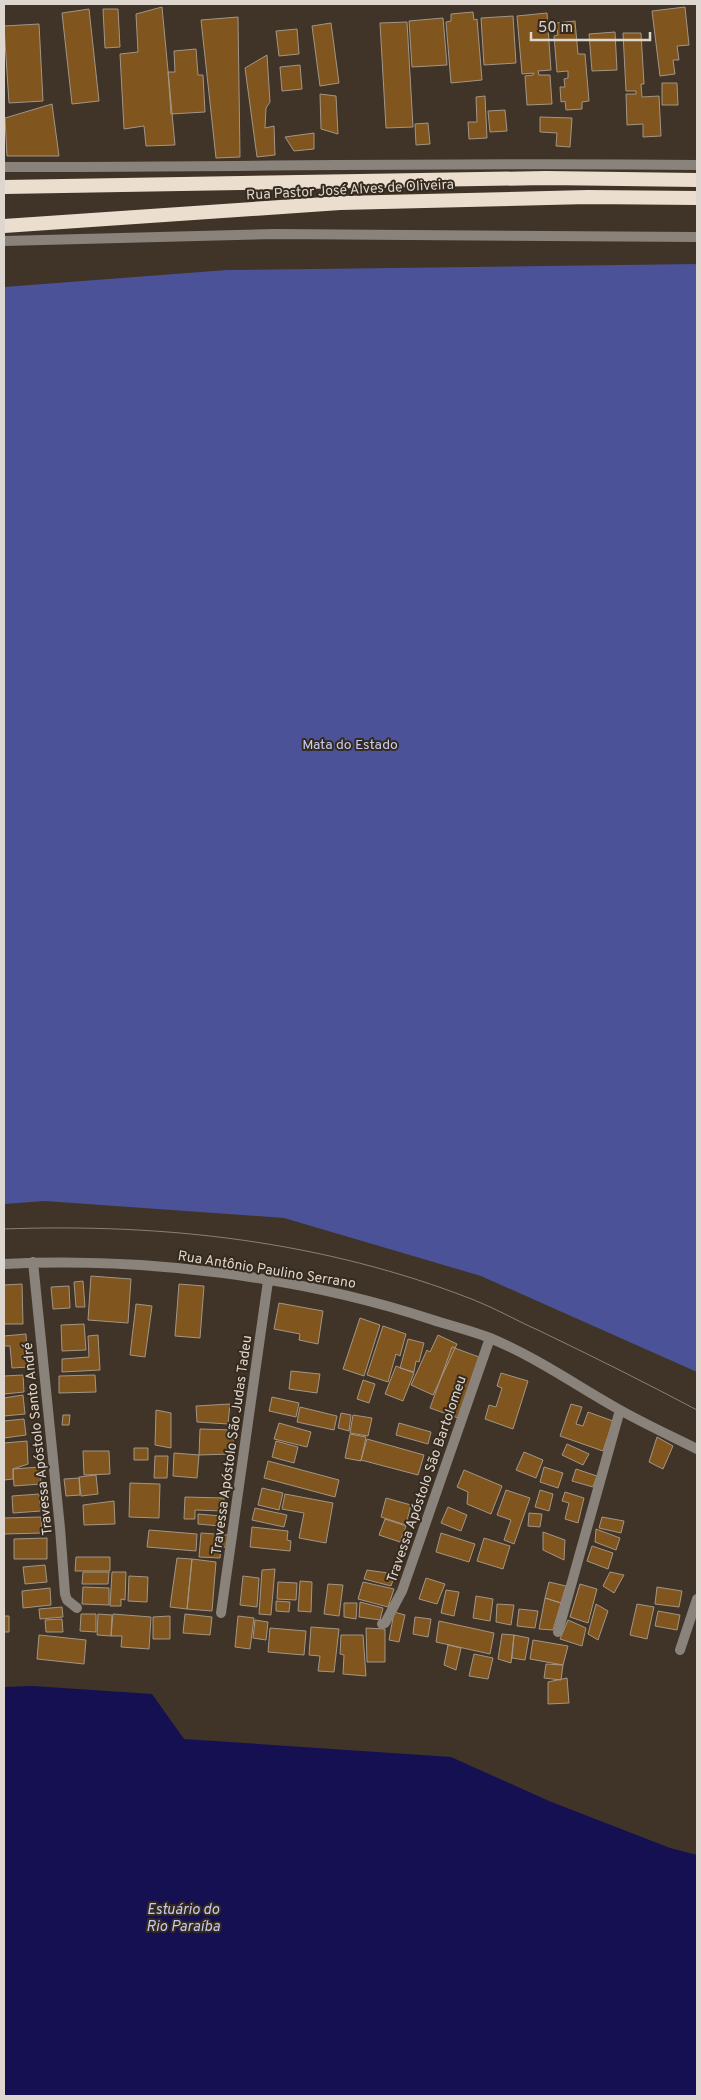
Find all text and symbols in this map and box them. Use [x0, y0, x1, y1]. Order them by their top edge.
scale bar [531, 10, 650, 42]
text: 50 m [538, 19, 573, 38]
street label: Rua Pastor José Alves de Oliveira [246, 177, 454, 204]
park label: Mata do Estado [302, 737, 398, 754]
street label: Rua Antônio Paulino Serrano [177, 1248, 357, 1293]
street label: Travessa Apóstolo São Judas Tadeu [209, 1334, 256, 1556]
street label: Travessa Apóstolo Santo André [20, 1341, 57, 1536]
street label: Travessa Apóstolo São Bartolomeu [384, 1374, 471, 1585]
water label: Estuário do Rio Paraíba [146, 1901, 220, 1937]

